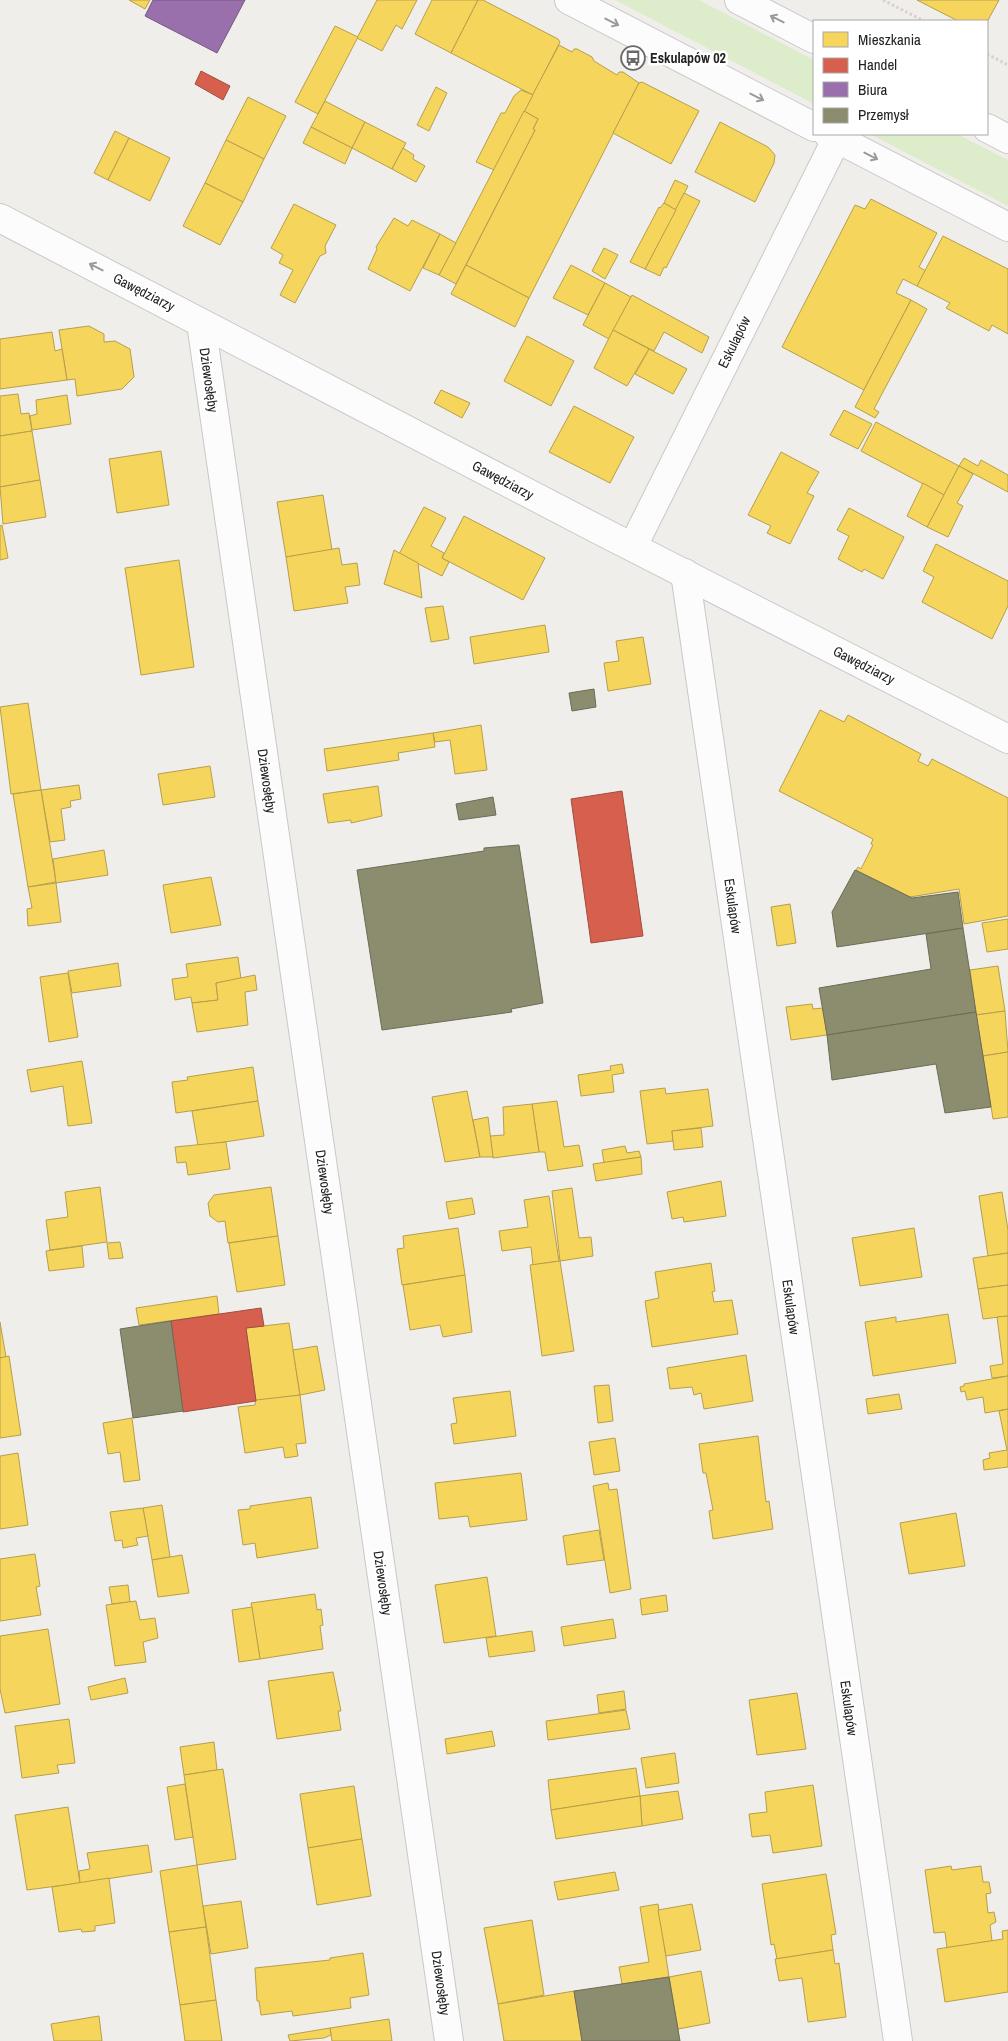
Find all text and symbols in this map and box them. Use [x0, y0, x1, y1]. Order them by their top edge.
one-way arrow [770, 14, 785, 23]
one-way arrow [605, 18, 619, 28]
legend [813, 20, 988, 135]
text: Mieszkania [858, 29, 921, 50]
bus stop icon: Eskulapów 02 [620, 45, 646, 71]
place label: Eskulapów 02 [650, 49, 726, 67]
text: Handel [858, 54, 897, 75]
text: Biura [858, 79, 888, 100]
one-way arrow [749, 93, 764, 102]
text: Przemysł [858, 104, 910, 125]
one-way arrow [863, 152, 878, 161]
one-way arrow [88, 262, 103, 272]
street label: Gawędziarzy [110, 269, 178, 315]
street label: Eskulapów [714, 312, 755, 371]
street label: Dziewosłęby [196, 347, 222, 414]
street label: Gawędziarzy [469, 456, 537, 504]
street label: Gawędziarzy [830, 642, 898, 688]
street label: Dziewosłęby [254, 748, 280, 815]
street label: Eskulapów [720, 877, 746, 935]
street label: Dziewosłęby [312, 1149, 338, 1216]
street label: Eskulapów [778, 1278, 804, 1336]
street label: Dziewosłęby [370, 1550, 396, 1617]
street label: Eskulapów [836, 1679, 862, 1737]
street label: Dziewosłęby [428, 1950, 454, 2017]

